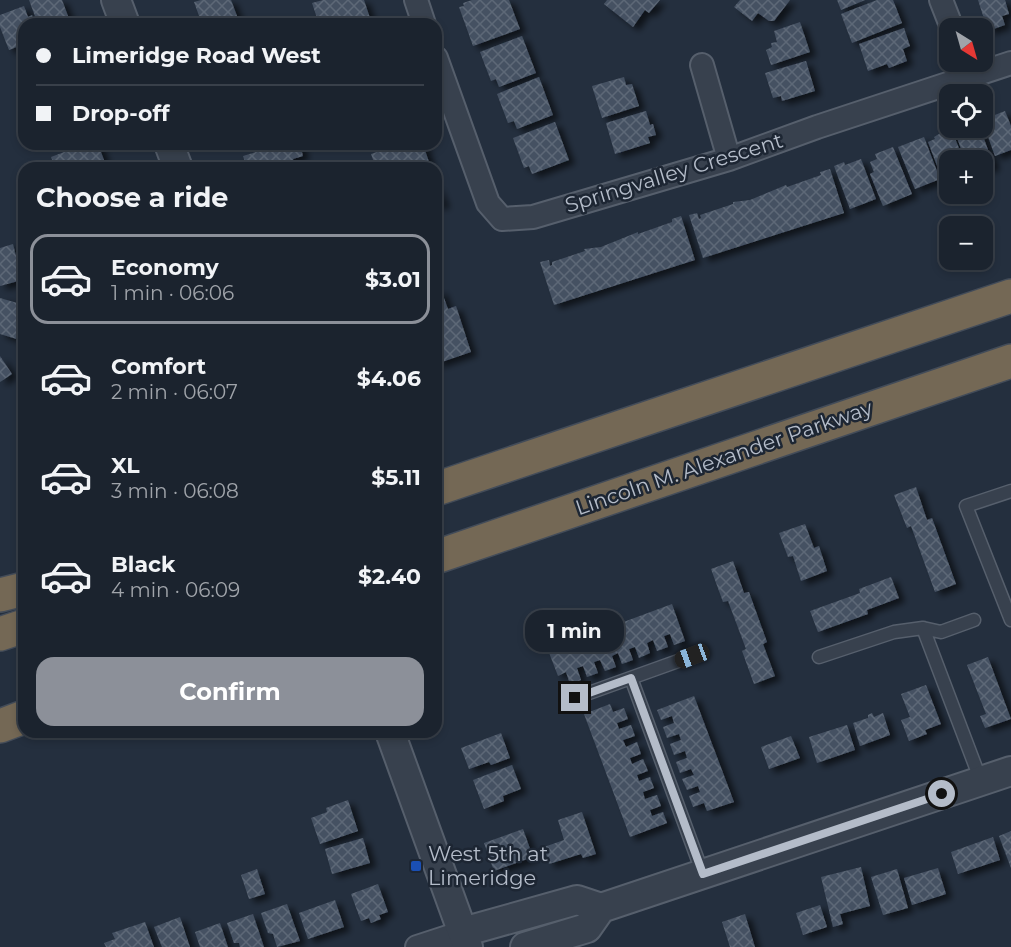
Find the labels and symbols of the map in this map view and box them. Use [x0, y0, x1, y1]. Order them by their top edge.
north arrow [939, 18, 993, 72]
street label: Springvalley Crescent [562, 127, 786, 218]
street label: Lincoln M. Alexander Parkway [572, 395, 876, 520]
callout: 1 min [526, 611, 624, 653]
car [672, 641, 712, 671]
route end [561, 684, 588, 711]
route start [928, 780, 955, 807]
place label: West 5th at Limeridge [428, 841, 548, 890]
marker: West 5th at Limeridge [409, 859, 423, 873]

